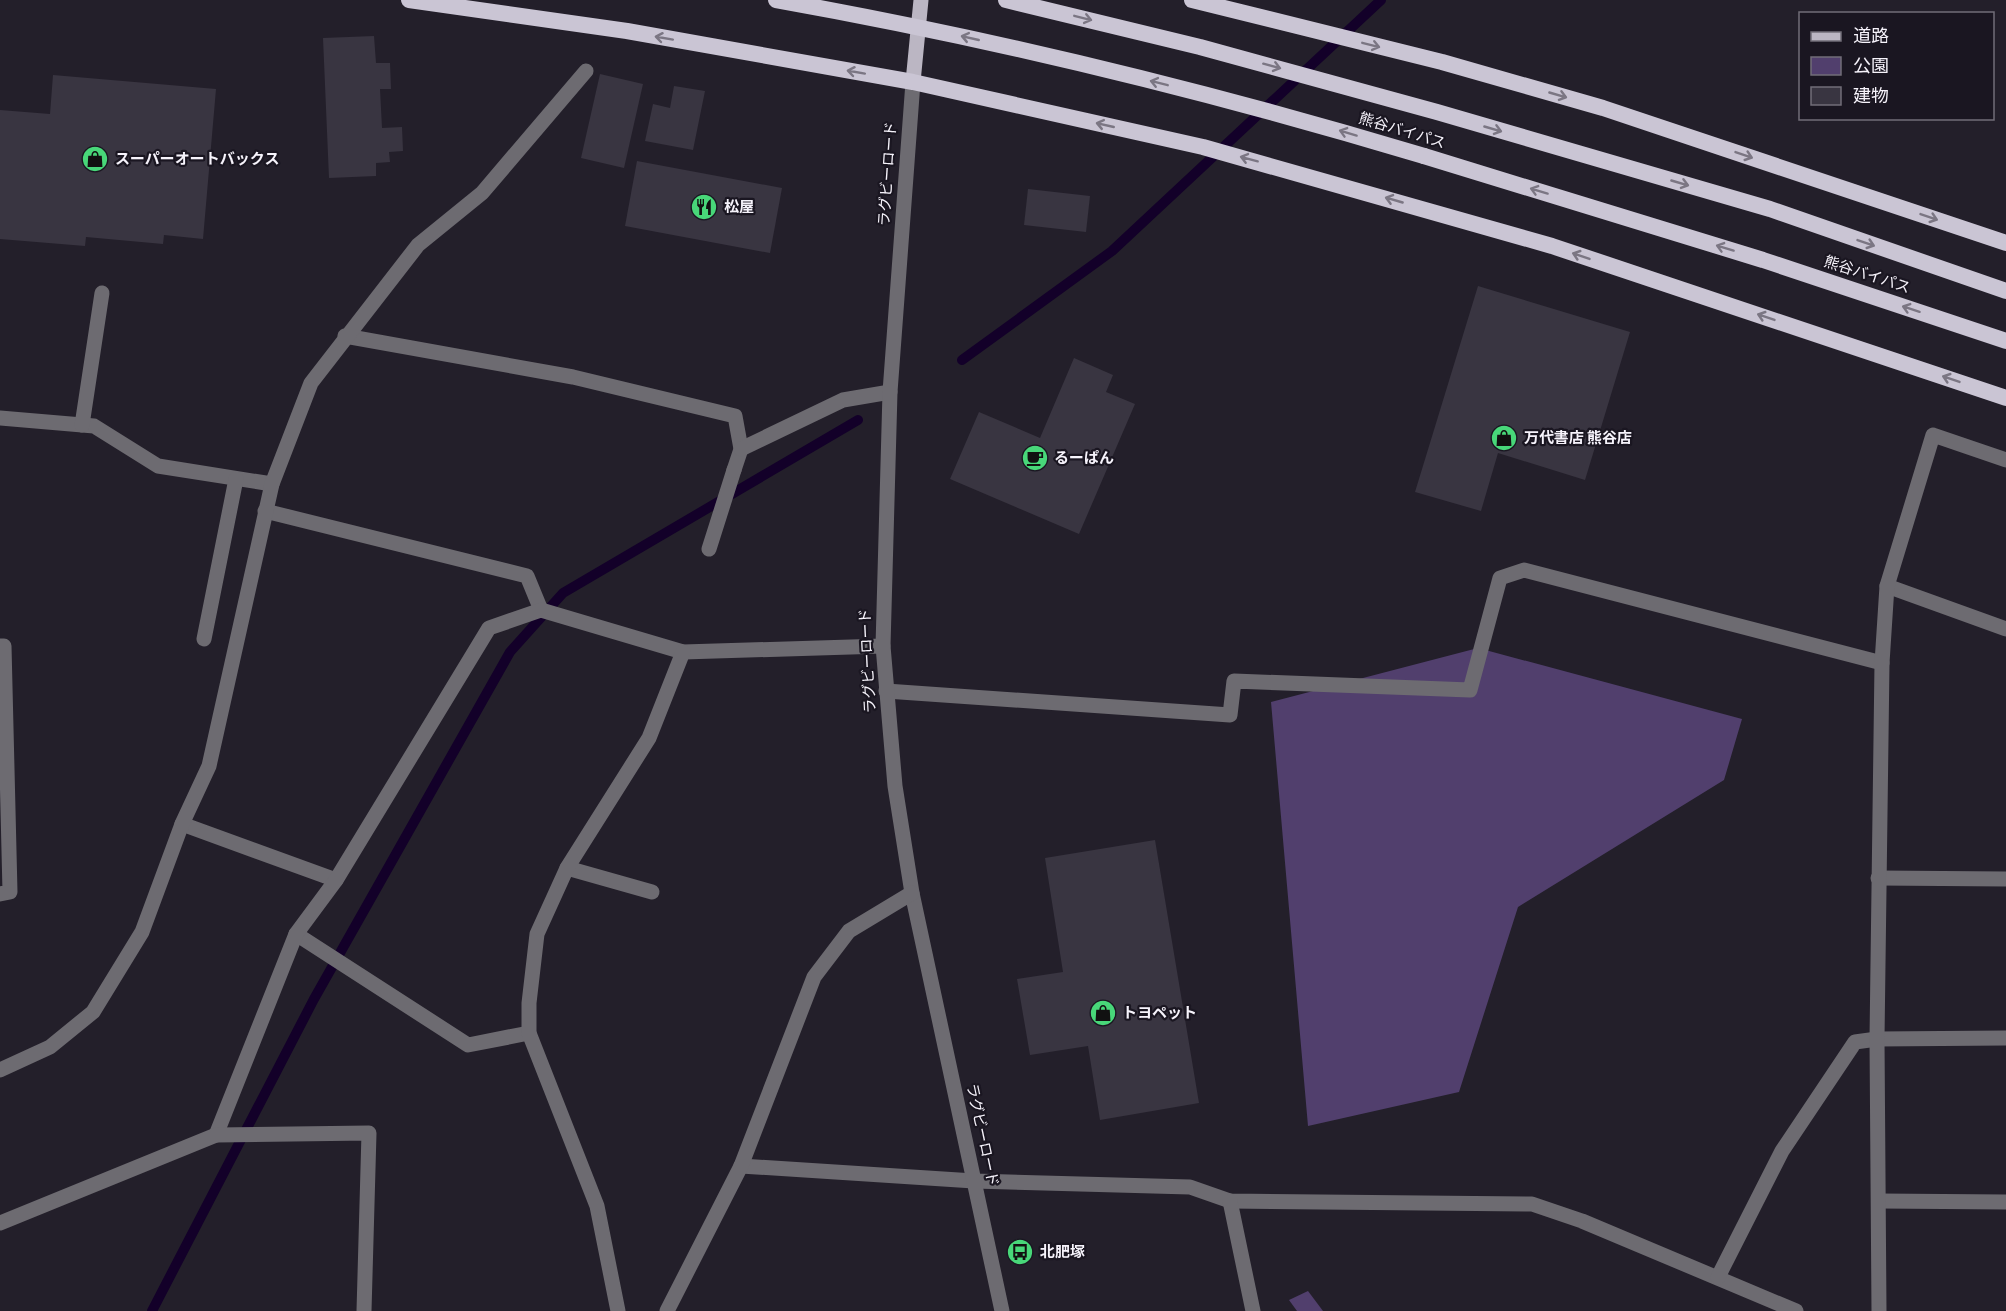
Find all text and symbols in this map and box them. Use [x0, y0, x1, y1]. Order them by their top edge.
one-way arrow [1074, 12, 1093, 24]
legend [1799, 12, 1994, 120]
text: 道路 [1853, 24, 1889, 49]
one-way arrow [654, 32, 674, 43]
one-way arrow [960, 32, 979, 44]
one-way arrow [1361, 39, 1380, 51]
text: 公園 [1853, 54, 1889, 79]
one-way arrow [1262, 61, 1281, 72]
one-way arrow [846, 66, 866, 77]
one-way arrow [1150, 77, 1170, 88]
text: 建物 [1853, 84, 1889, 109]
one-way arrow [1548, 90, 1567, 101]
street label: 熊谷バイパス [1356, 108, 1448, 154]
one-way arrow [1096, 119, 1115, 130]
street label: ラグビーロード [874, 121, 902, 227]
one-way arrow [1483, 124, 1502, 135]
one-way arrow [1339, 127, 1358, 138]
shop icon: スーパーオートバックス [80, 144, 110, 174]
place label: スーパーオートバックス [115, 149, 279, 170]
one-way arrow [1734, 151, 1753, 162]
one-way arrow [1240, 153, 1259, 165]
one-way arrow [1670, 178, 1689, 189]
one-way arrow [1530, 185, 1549, 196]
restaurant icon: 松屋 [689, 192, 719, 222]
one-way arrow [1385, 194, 1404, 206]
place label: 松屋 [724, 197, 754, 218]
one-way arrow [1919, 213, 1938, 224]
one-way arrow [1856, 238, 1875, 249]
one-way arrow [1716, 242, 1735, 253]
one-way arrow [1572, 249, 1591, 260]
street label: 熊谷バイパス [1821, 251, 1913, 299]
one-way arrow [1902, 303, 1921, 314]
one-way arrow [1757, 311, 1776, 322]
one-way arrow [1942, 373, 1960, 384]
shop icon: 万代書店 熊谷店 [1489, 423, 1519, 453]
place label: 万代書店 熊谷店 [1524, 428, 1632, 449]
cafe icon: るーぱん [1020, 443, 1050, 473]
place label: るーぱん [1054, 448, 1114, 469]
street label: ラグビーロード [855, 608, 881, 714]
shop icon: トヨペット [1088, 998, 1118, 1028]
place label: トヨペット [1122, 1003, 1197, 1024]
street label: ラグビーロード [961, 1081, 1003, 1189]
bus stop icon: 北肥塚 [1005, 1237, 1035, 1267]
place label: 北肥塚 [1040, 1242, 1085, 1263]

